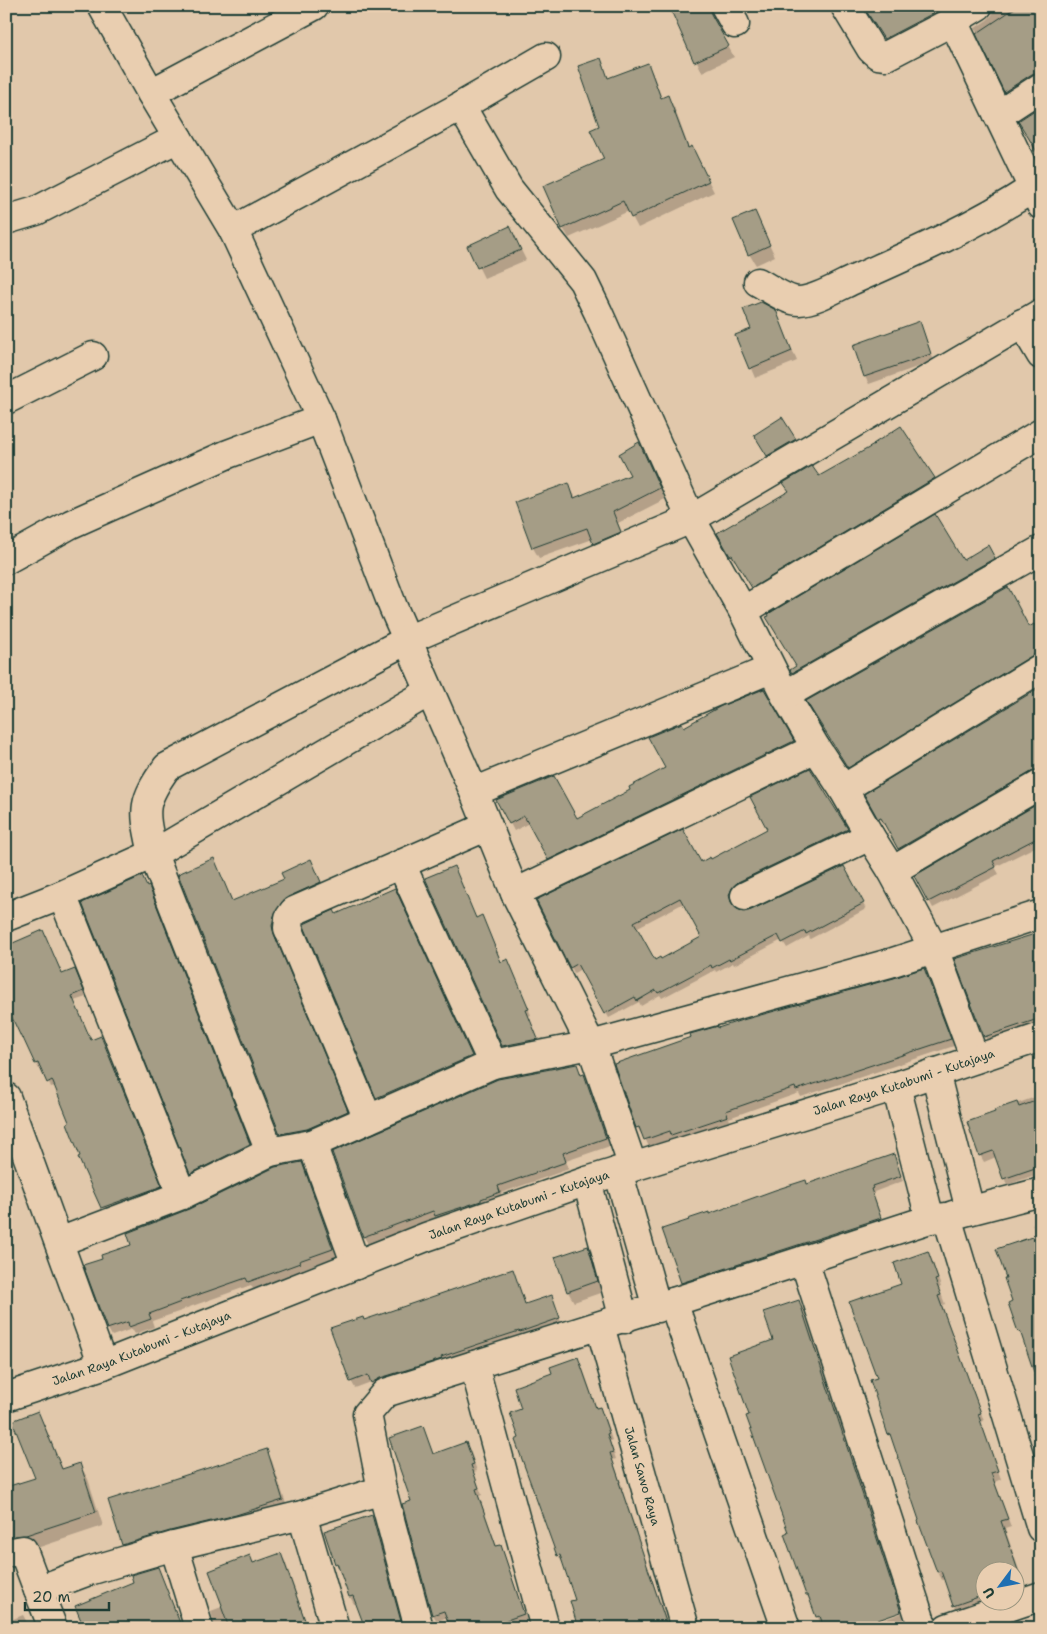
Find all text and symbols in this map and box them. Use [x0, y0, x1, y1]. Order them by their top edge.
street label: Jalan Raya Kutabumi - Kutajaya [811, 1045, 997, 1119]
street label: Jalan Raya Kutabumi - Kutajaya [427, 1166, 612, 1243]
street label: Jalan Raya Kutabumi - Kutajaya [50, 1307, 234, 1389]
street label: Jalan Sawo Raya [621, 1425, 664, 1528]
north arrow [974, 1562, 1024, 1612]
scale bar [25, 1579, 109, 1611]
text: U [979, 1584, 999, 1602]
text: 20 m [32, 1587, 71, 1607]

